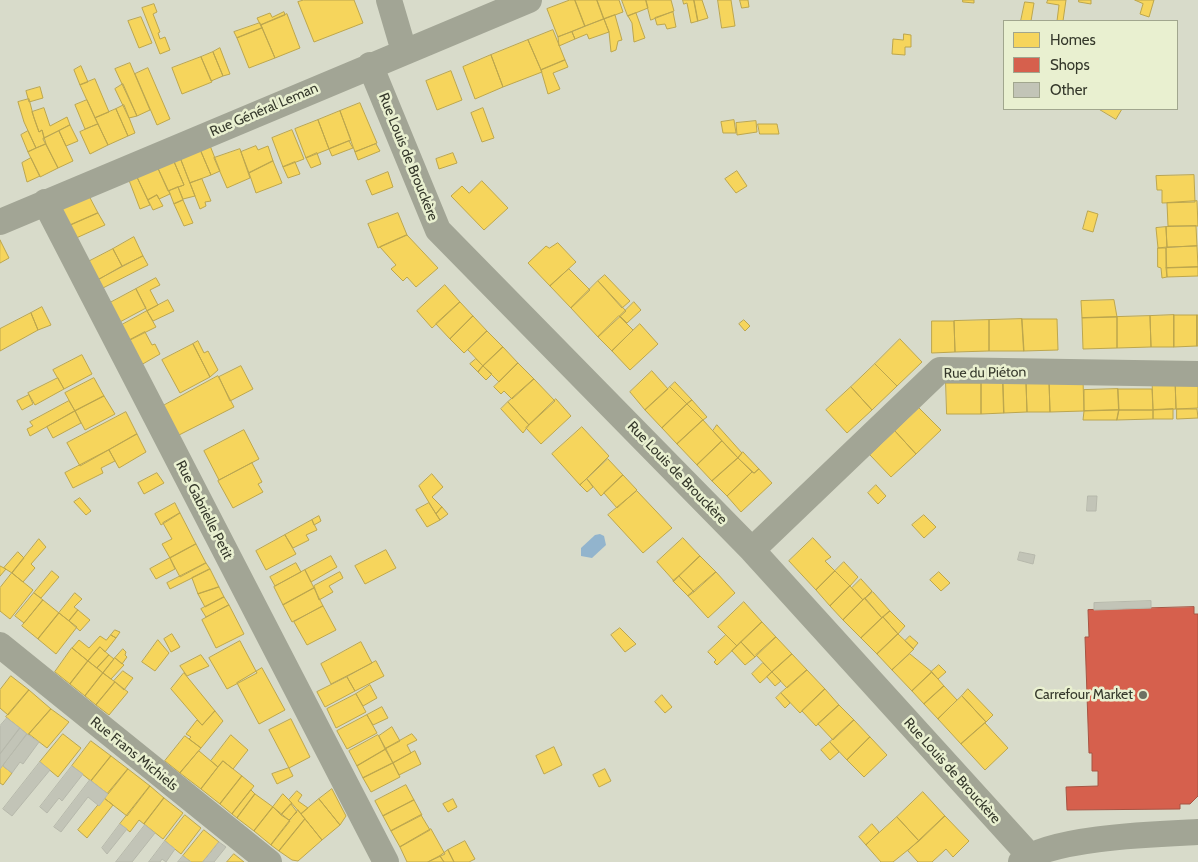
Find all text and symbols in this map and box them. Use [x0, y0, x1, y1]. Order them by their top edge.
legend [1003, 20, 1178, 110]
text: Homes [1050, 31, 1096, 49]
text: Shops [1050, 56, 1090, 74]
street label: Rue Général Leman [207, 80, 321, 140]
text: Other [1050, 81, 1087, 99]
street label: Rue Louis de Brouckère [375, 91, 441, 223]
street label: Rue du Piéton [944, 364, 1026, 382]
street label: Rue Louis de Brouckère [624, 418, 730, 528]
street label: Rue Gabrielle Petit [172, 458, 236, 562]
place label: Carrefour Market [1034, 687, 1133, 703]
marker: Carrefour Market [1137, 689, 1149, 701]
street label: Rue Frans Michiels [87, 714, 181, 794]
street label: Rue Louis de Brouckère [900, 715, 1004, 827]

